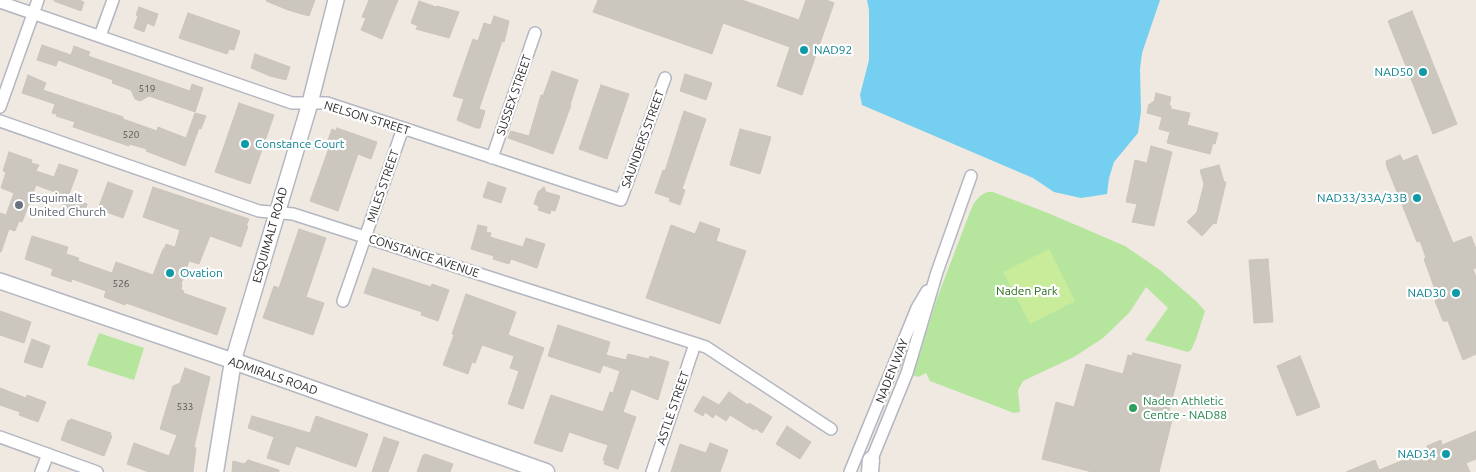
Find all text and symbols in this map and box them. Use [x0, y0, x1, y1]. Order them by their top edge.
place label: NAD92 [814, 43, 852, 57]
marker: NAD92 [798, 44, 810, 56]
street label: SUSSEX STREET [493, 53, 535, 137]
place label: NAD50 [1375, 65, 1413, 79]
marker: NAD50 [1417, 66, 1429, 78]
house number: 519 [139, 83, 155, 95]
street label: SAUNDERS STREET [619, 88, 667, 190]
street label: NELSON STREET [322, 98, 412, 138]
house number: 520 [123, 129, 139, 141]
place label: Constance Court [255, 137, 345, 151]
marker: Constance Court [239, 138, 251, 150]
street label: MILES STREET [364, 148, 402, 224]
street label: ESQUIMALT ROAD [249, 185, 291, 285]
place label: Esquimalt United Church [29, 191, 106, 219]
place label: NAD33/33A/33B [1317, 191, 1407, 205]
marker: NAD33/33A/33B [1411, 192, 1423, 204]
marker: Esquimalt United Church [13, 199, 25, 211]
street label: CONSTANCE AVENUE [367, 231, 481, 281]
place label: Ovation [180, 266, 223, 280]
marker: Ovation [164, 267, 176, 279]
house number: 526 [113, 278, 129, 290]
park label: Naden Park [996, 284, 1058, 298]
place label: NAD30 [1408, 286, 1446, 300]
marker: NAD30 [1450, 287, 1462, 299]
street label: NADEN WAY [873, 337, 911, 405]
street label: ADMIRALS ROAD [226, 354, 320, 398]
street label: ASTLE STREET [654, 369, 692, 447]
place label: Naden Athletic Centre - NAD88 [1143, 394, 1227, 422]
house number: 533 [177, 401, 193, 413]
marker: Naden Athletic Centre - NAD88 [1127, 402, 1139, 414]
place label: NAD34 [1398, 447, 1436, 461]
marker: NAD34 [1440, 448, 1452, 460]

